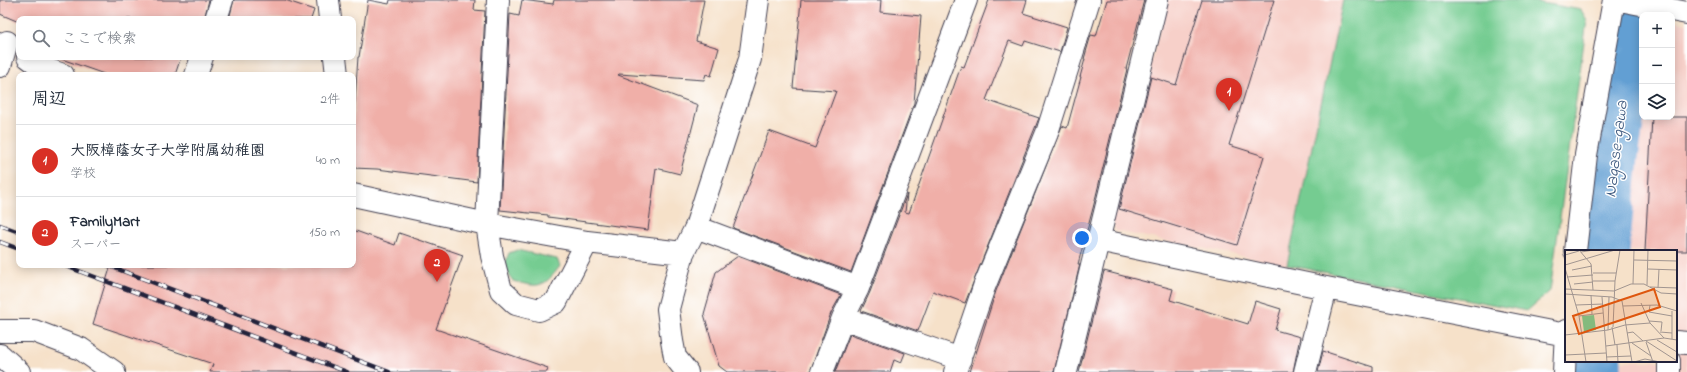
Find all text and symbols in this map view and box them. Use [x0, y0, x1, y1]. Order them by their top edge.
map controls [1639, 12, 1675, 120]
button: + [1639, 12, 1675, 48]
search box [16, 16, 356, 60]
icon: search [30, 27, 52, 49]
text: ここで検索 [62, 28, 137, 50]
button: − [1639, 48, 1675, 84]
pin: 1 [1216, 78, 1242, 111]
button: layers [1639, 84, 1675, 120]
text: 周辺 [32, 87, 66, 112]
text: 2件 [321, 90, 340, 109]
water label: Nagase-gawa [1598, 99, 1636, 199]
text: 大阪樟蔭女子大学附属幼稚園 [70, 140, 265, 162]
text: 1 [43, 151, 47, 170]
text: 40 m [316, 151, 340, 170]
text: 学校 [70, 164, 96, 183]
text: FamilyMart [70, 211, 140, 233]
text: 2 [42, 223, 48, 242]
text: 150 m [309, 223, 340, 242]
your location [1072, 228, 1092, 248]
text: スーパー [70, 235, 121, 254]
pin: 2 [424, 249, 450, 282]
inset map [1565, 250, 1677, 362]

